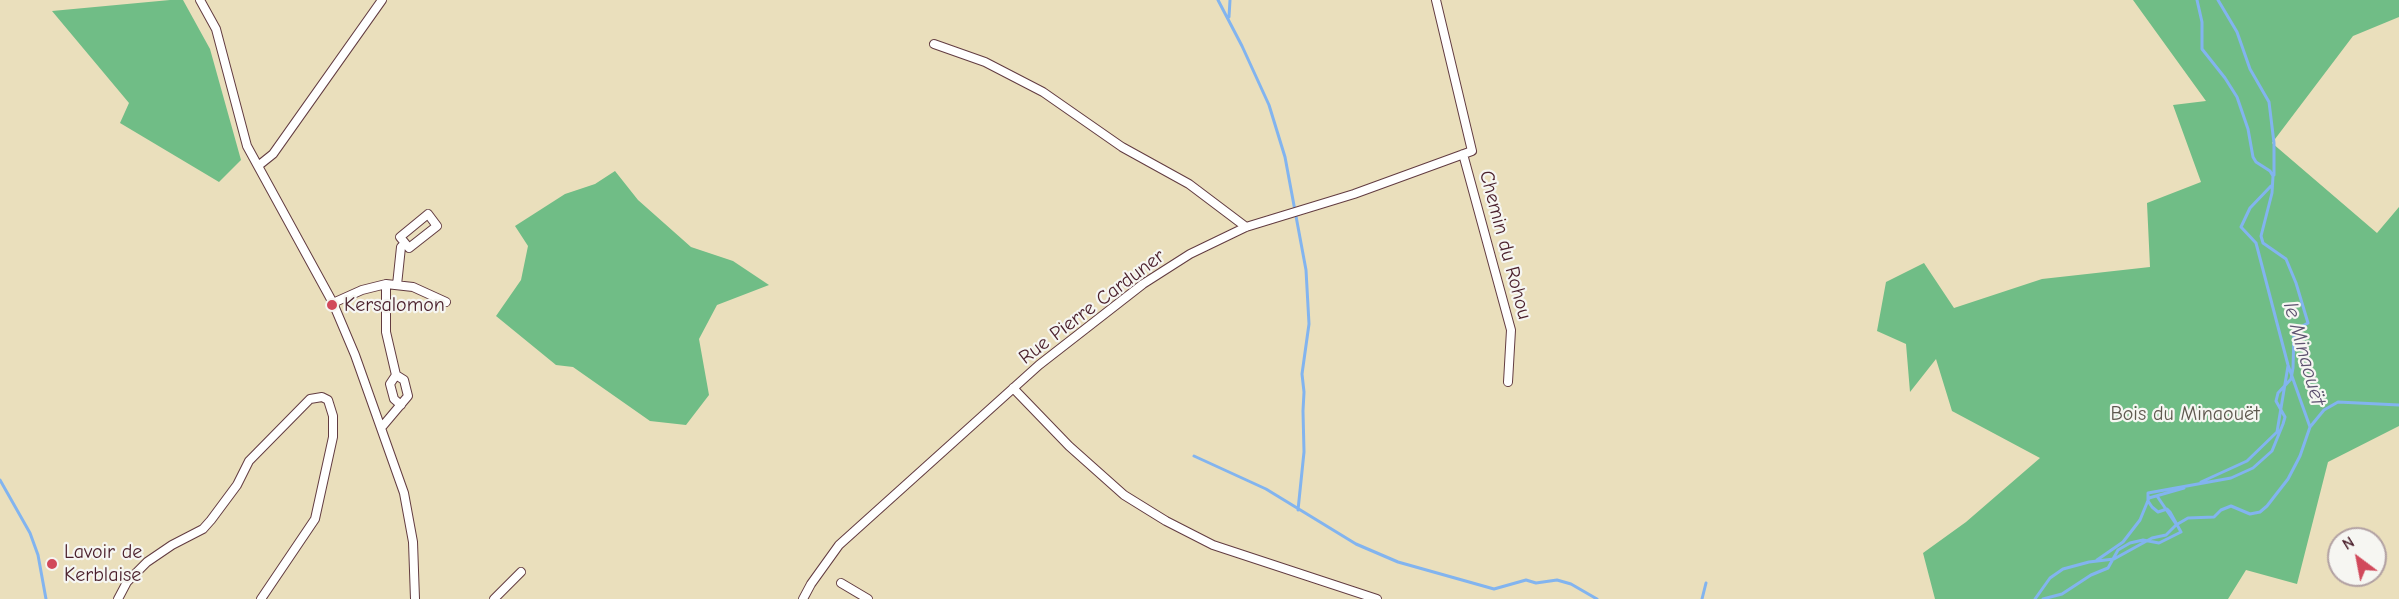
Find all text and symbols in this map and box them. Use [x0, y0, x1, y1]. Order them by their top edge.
street label: Chemin du Rohou [1474, 168, 1536, 322]
street label: Rue Pierre Carduner [1014, 244, 1170, 370]
place label: Kersalomon [344, 293, 445, 317]
marker: Kersalomon [325, 298, 339, 312]
water label: le Minaouët [2277, 299, 2331, 409]
park label: Bois du Minaouët [2110, 402, 2260, 426]
north arrow [2327, 527, 2387, 587]
text: N [2339, 533, 2358, 554]
place label: Lavoir de Kerblaise [64, 540, 142, 587]
marker: Lavoir de Kerblaise [45, 557, 59, 571]

